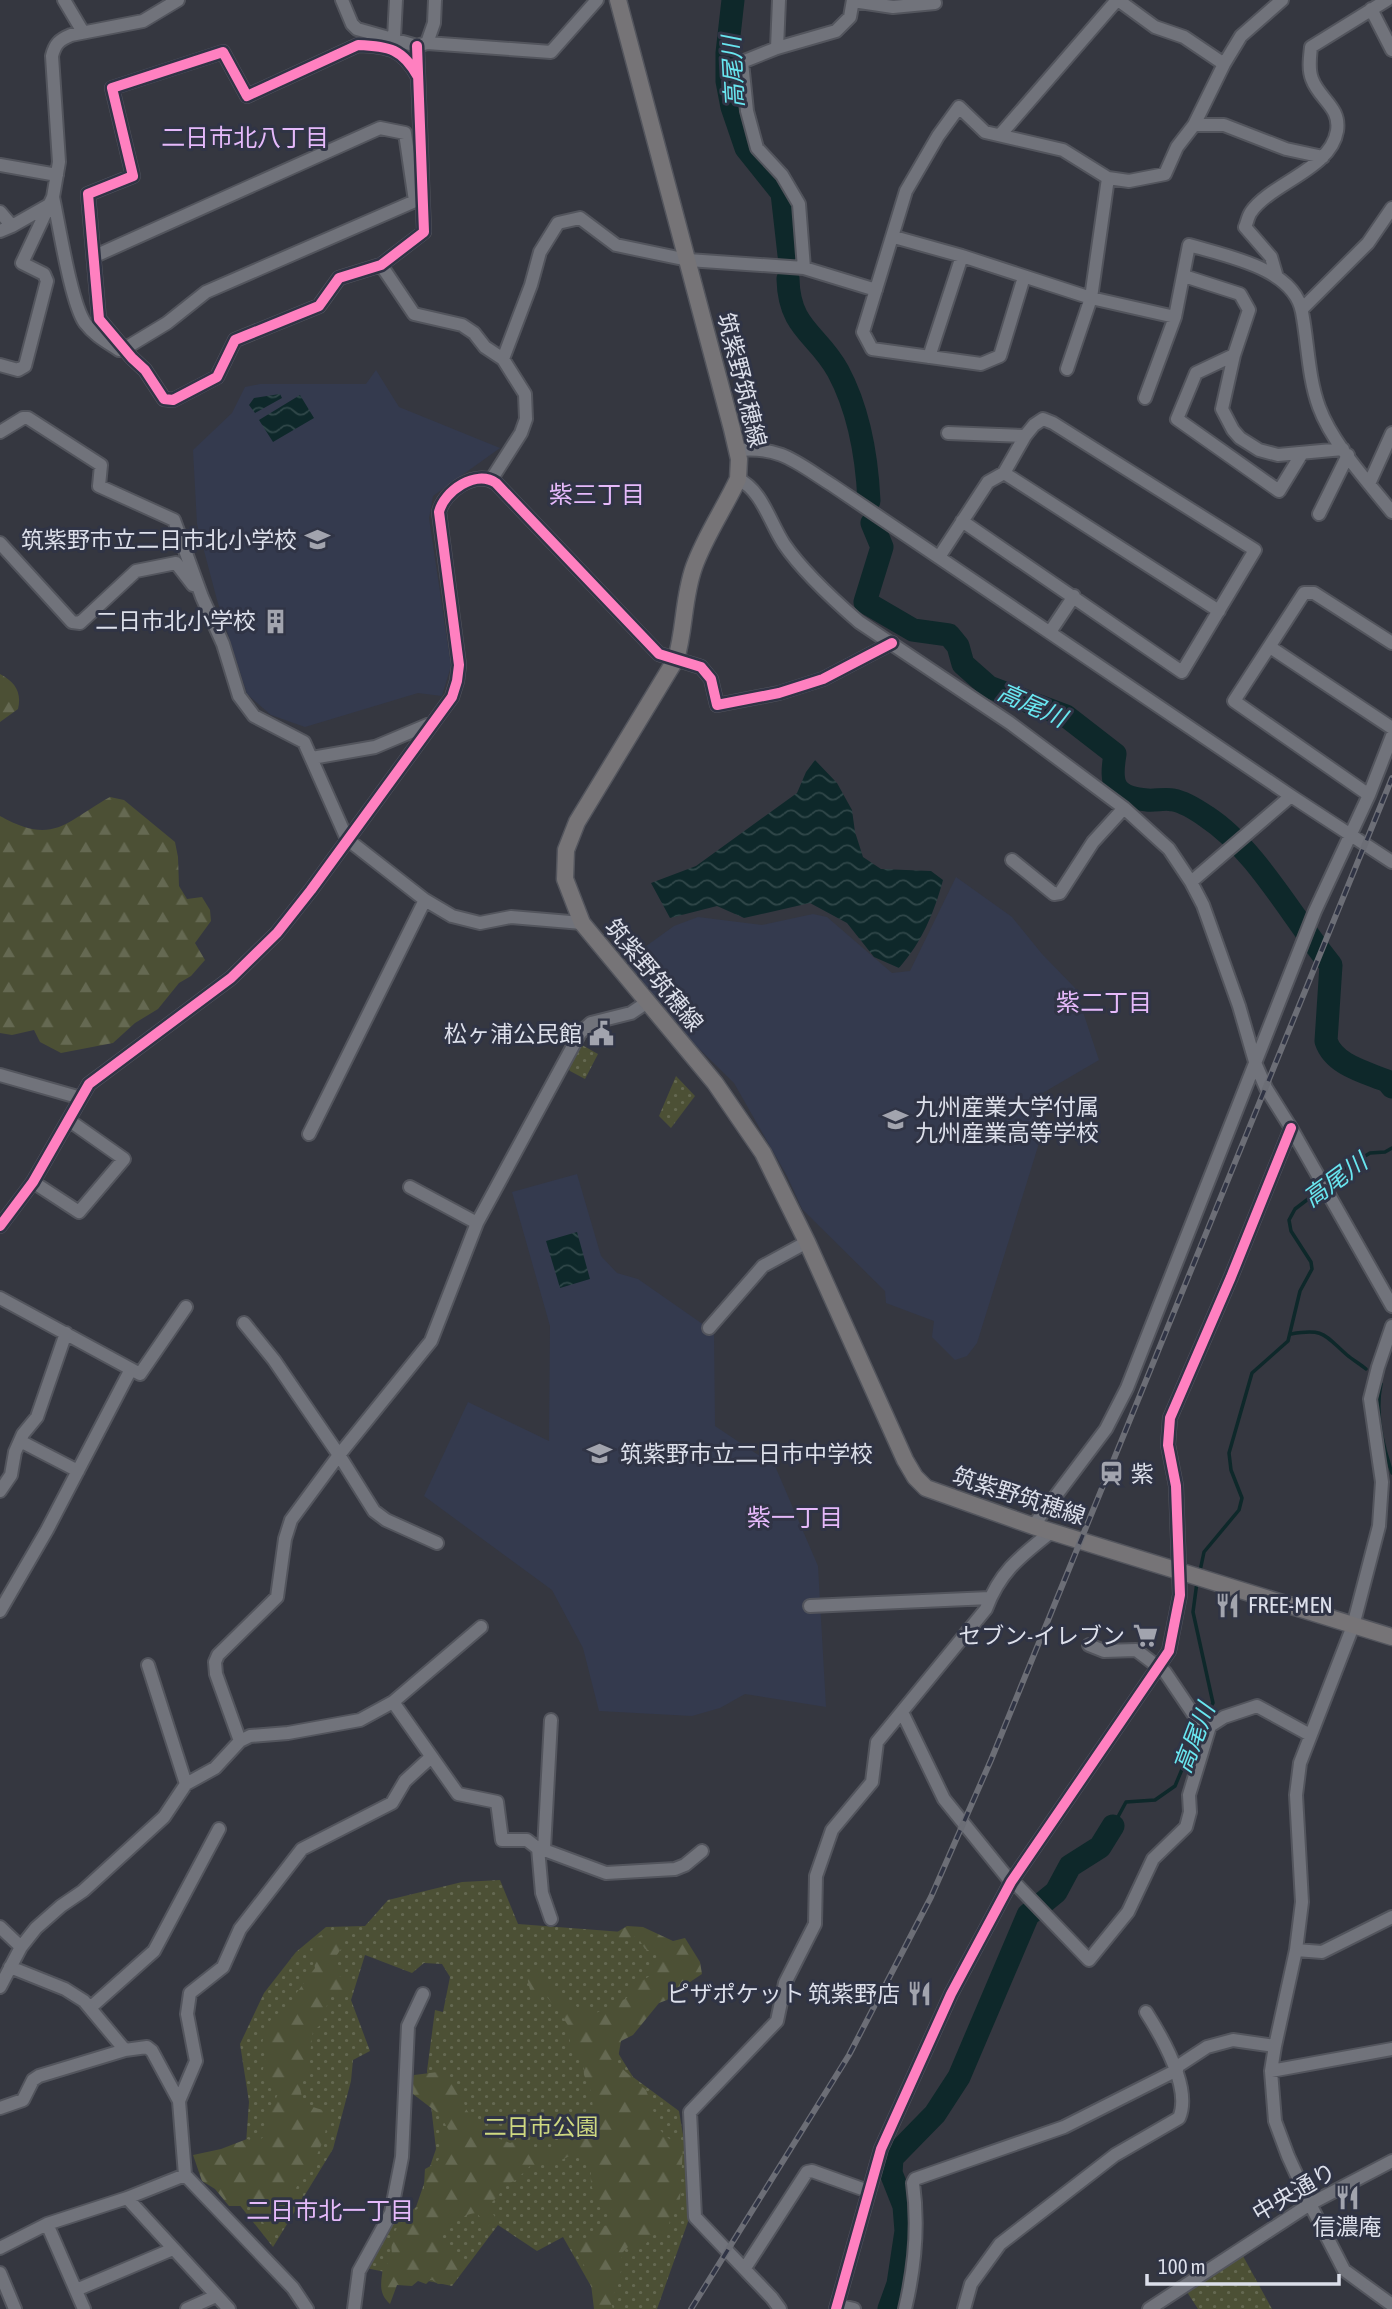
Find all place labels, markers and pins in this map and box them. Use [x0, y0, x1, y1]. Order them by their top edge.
school or university icon: 筑紫野市立二日市北小学校 [303, 526, 331, 554]
place label: 筑紫野市立二日市北小学校 [21, 527, 297, 553]
building icon: 二日市北小学校 [262, 607, 290, 635]
place label: 二日市北小学校 [95, 608, 256, 634]
public building icon: 松ヶ浦公民館 [588, 1020, 616, 1048]
place label: 松ヶ浦公民館 [444, 1021, 582, 1047]
place label: 九州産業大学付属 九州産業高等学校 [915, 1094, 1099, 1146]
school or university icon: 九州産業大学付属 九州産業高等学校 [881, 1106, 909, 1134]
school or university icon: 筑紫野市立二日市中学校 [586, 1440, 614, 1468]
place label: 筑紫野市立二日市中学校 [620, 1441, 873, 1467]
station icon: 紫 [1097, 1460, 1125, 1488]
place label: 紫 [1131, 1461, 1154, 1487]
restaurant icon: FREE-MEN [1214, 1591, 1242, 1619]
place label: FREE-MEN [1248, 1592, 1333, 1618]
supermarket icon: セブン-イレブン [1131, 1622, 1159, 1650]
place label: セブン-イレブン [958, 1623, 1125, 1649]
restaurant icon: ピザポケット 筑紫野店 [906, 1980, 934, 2008]
place label: ピザポケット 筑紫野店 [667, 1981, 900, 2007]
restaurant icon: 信濃庵 [1333, 2183, 1361, 2211]
place label: 信濃庵 [1313, 2214, 1382, 2240]

